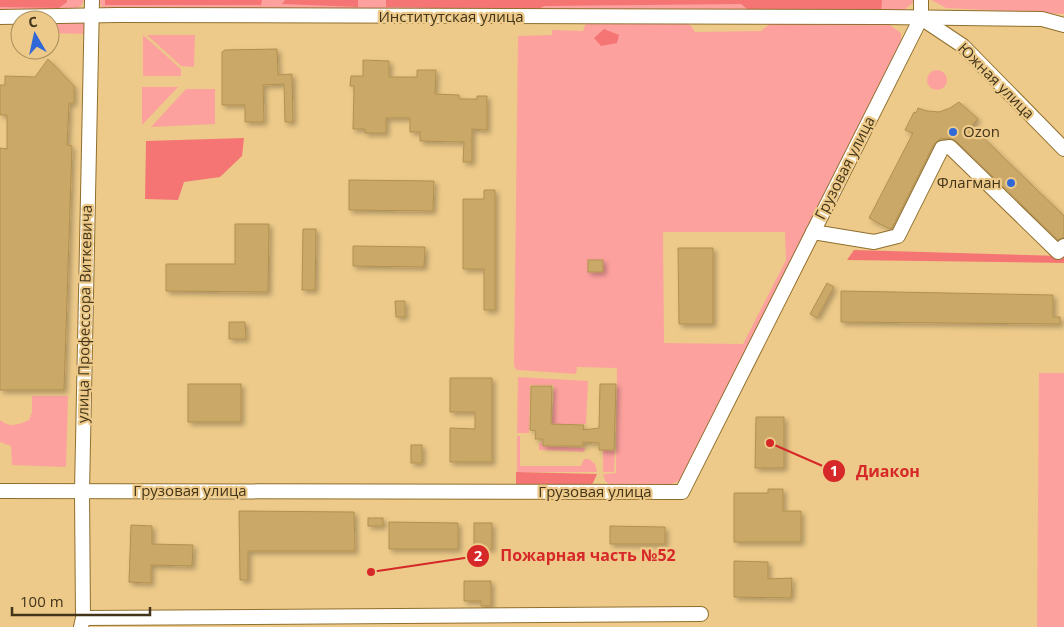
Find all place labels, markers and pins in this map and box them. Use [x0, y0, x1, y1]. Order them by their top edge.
place label: Ozon [963, 121, 1000, 141]
marker: Ozon [947, 126, 959, 138]
place label: Флагман [937, 172, 1001, 192]
marker: Флагман [1005, 177, 1017, 189]
callout: Диакон [821, 455, 930, 486]
callout: Пожарная часть №52 [465, 540, 686, 571]

